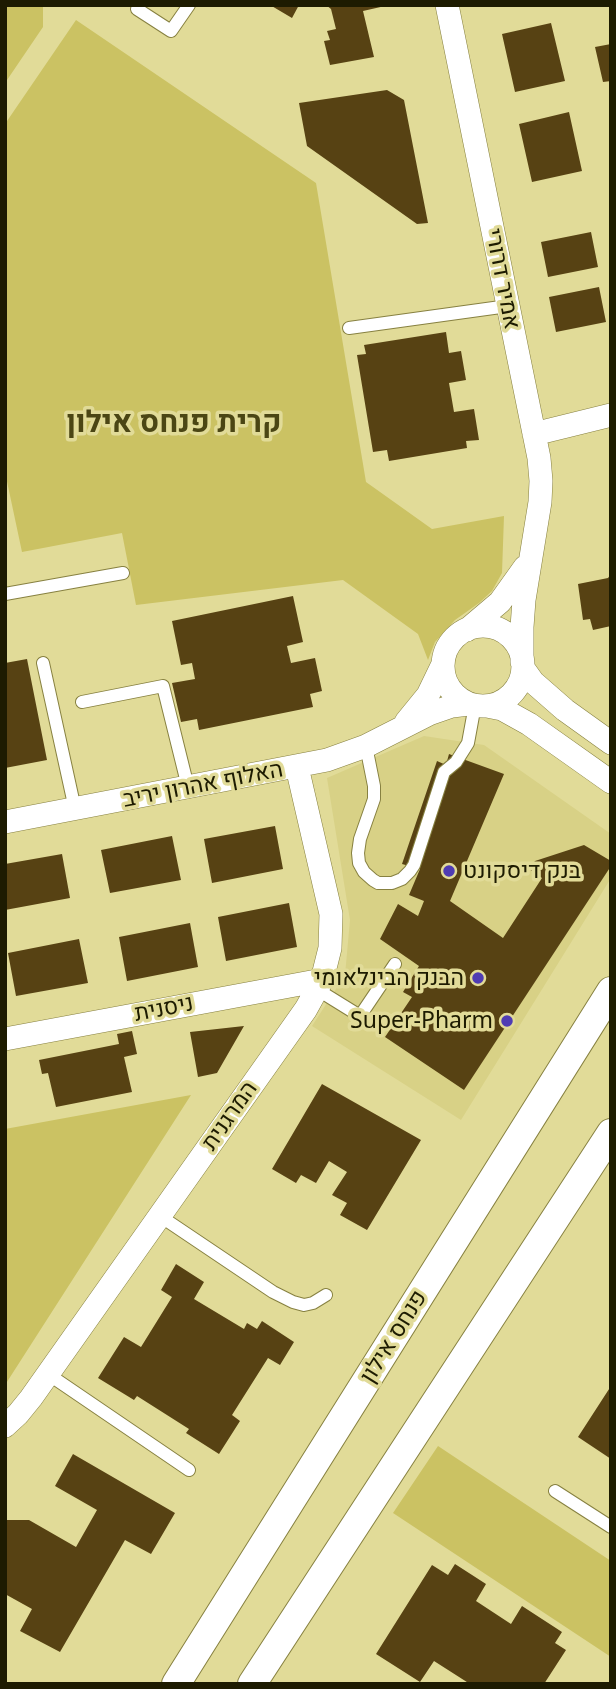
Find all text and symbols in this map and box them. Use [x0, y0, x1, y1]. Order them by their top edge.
street label: אמיר דרורי [479, 226, 525, 332]
district label: קרית פנחס אילון [66, 405, 282, 441]
street label: האלוף אהרון יריב [120, 756, 286, 814]
place label: בנק דיסקונט [463, 857, 581, 885]
marker: בנק דיסקונט [441, 863, 457, 879]
place label: הבנק הבינלאומי [314, 964, 464, 992]
marker: הבנק הבינלאומי [470, 970, 486, 986]
street label: ניסנית [132, 990, 196, 1028]
place label: Super-Pharm [350, 1007, 493, 1035]
marker: Super-Pharm [499, 1013, 515, 1029]
street label: המרגנית [196, 1076, 264, 1156]
street label: פנחס אילון [355, 1285, 433, 1389]

